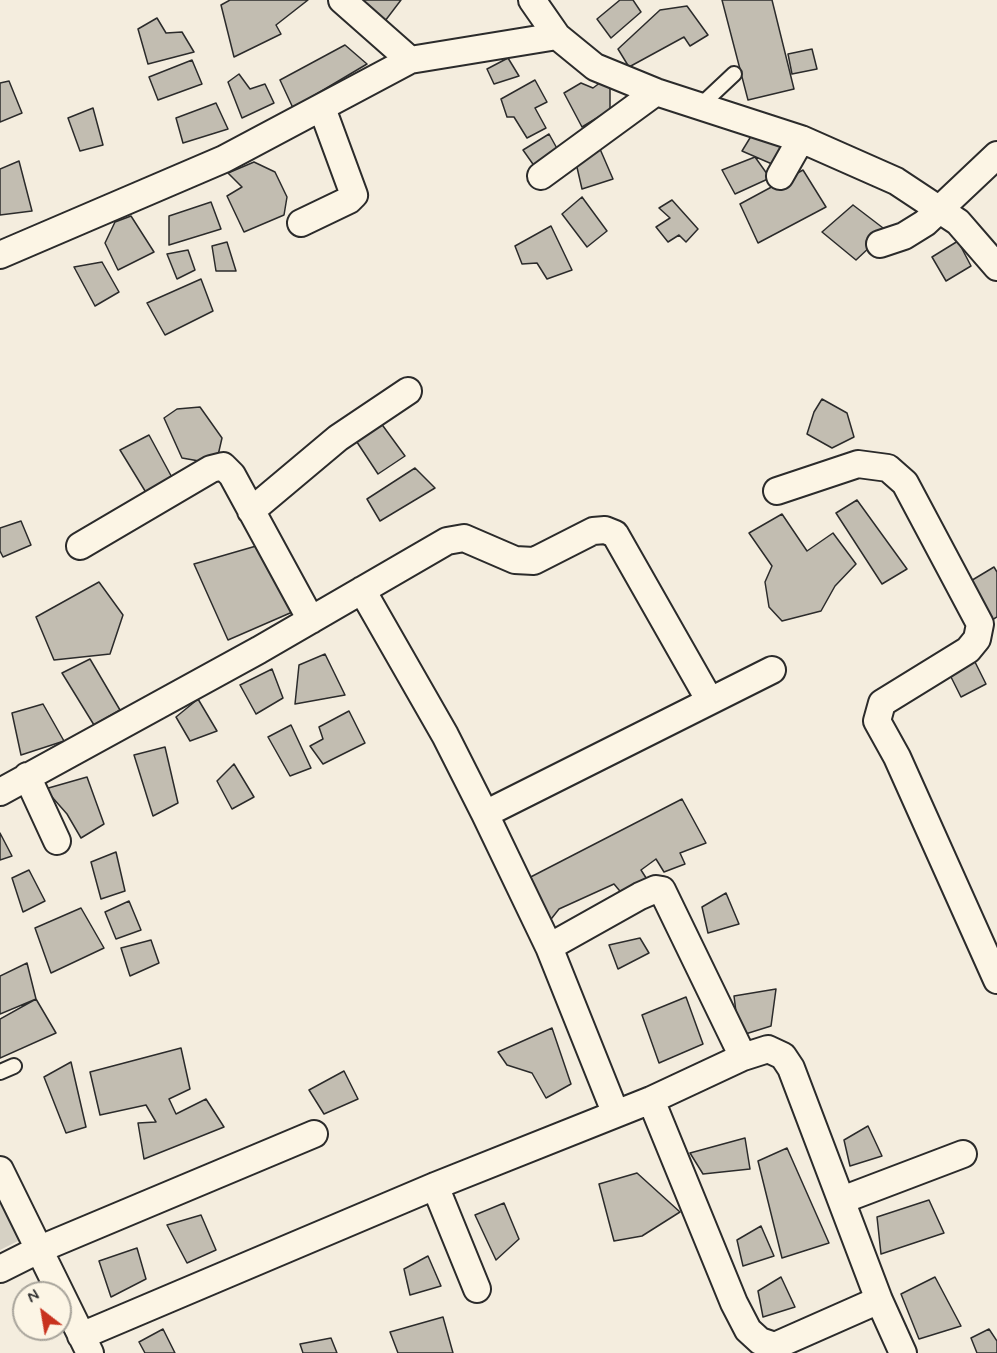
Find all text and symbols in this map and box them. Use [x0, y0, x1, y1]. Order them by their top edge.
north arrow [12, 1281, 72, 1341]
text: N [24, 1285, 43, 1309]

